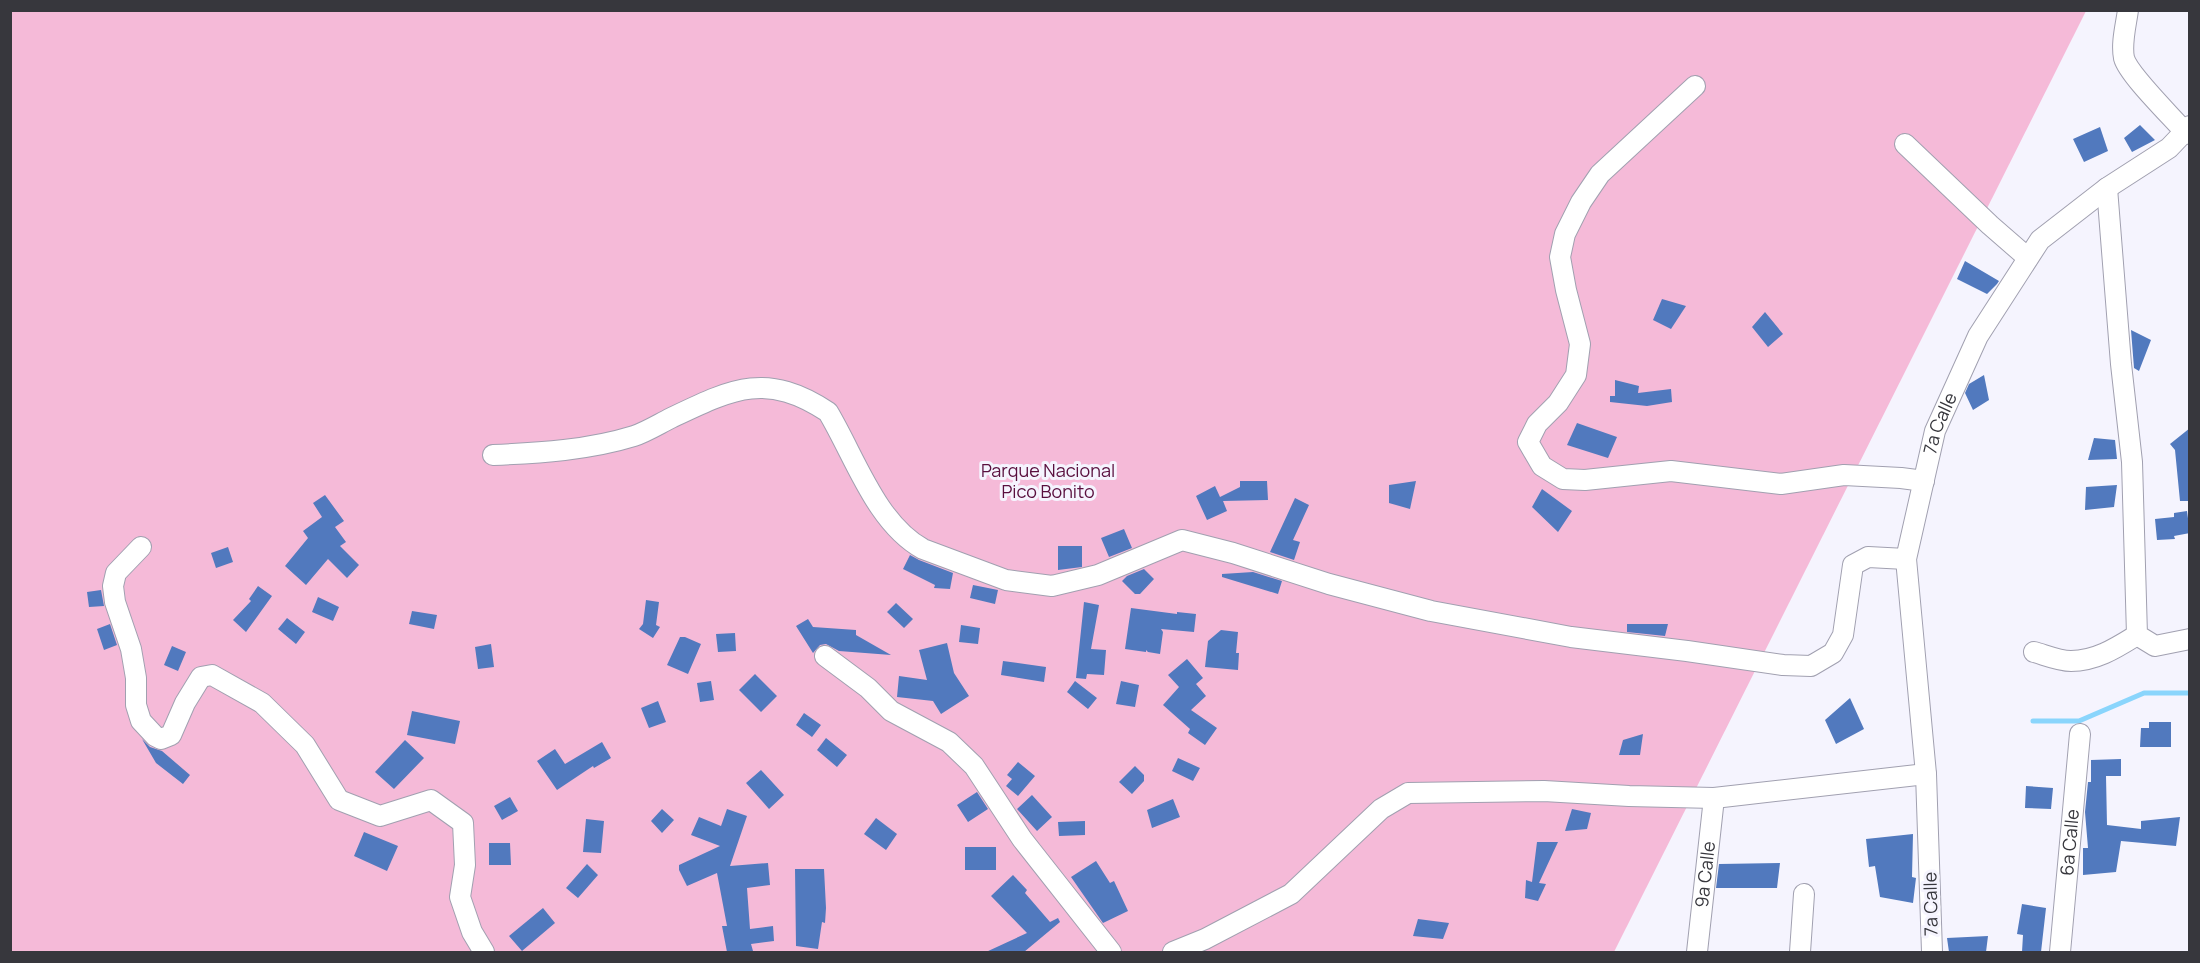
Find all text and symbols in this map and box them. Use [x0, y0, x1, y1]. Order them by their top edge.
street label: 7a Calle [1917, 388, 1962, 456]
park label: Parque Nacional Pico Bonito [981, 458, 1115, 503]
street label: 6a Calle [2054, 808, 2084, 877]
street label: 9a Calle [1689, 840, 1720, 909]
street label: 7a Calle [1917, 872, 1943, 936]

